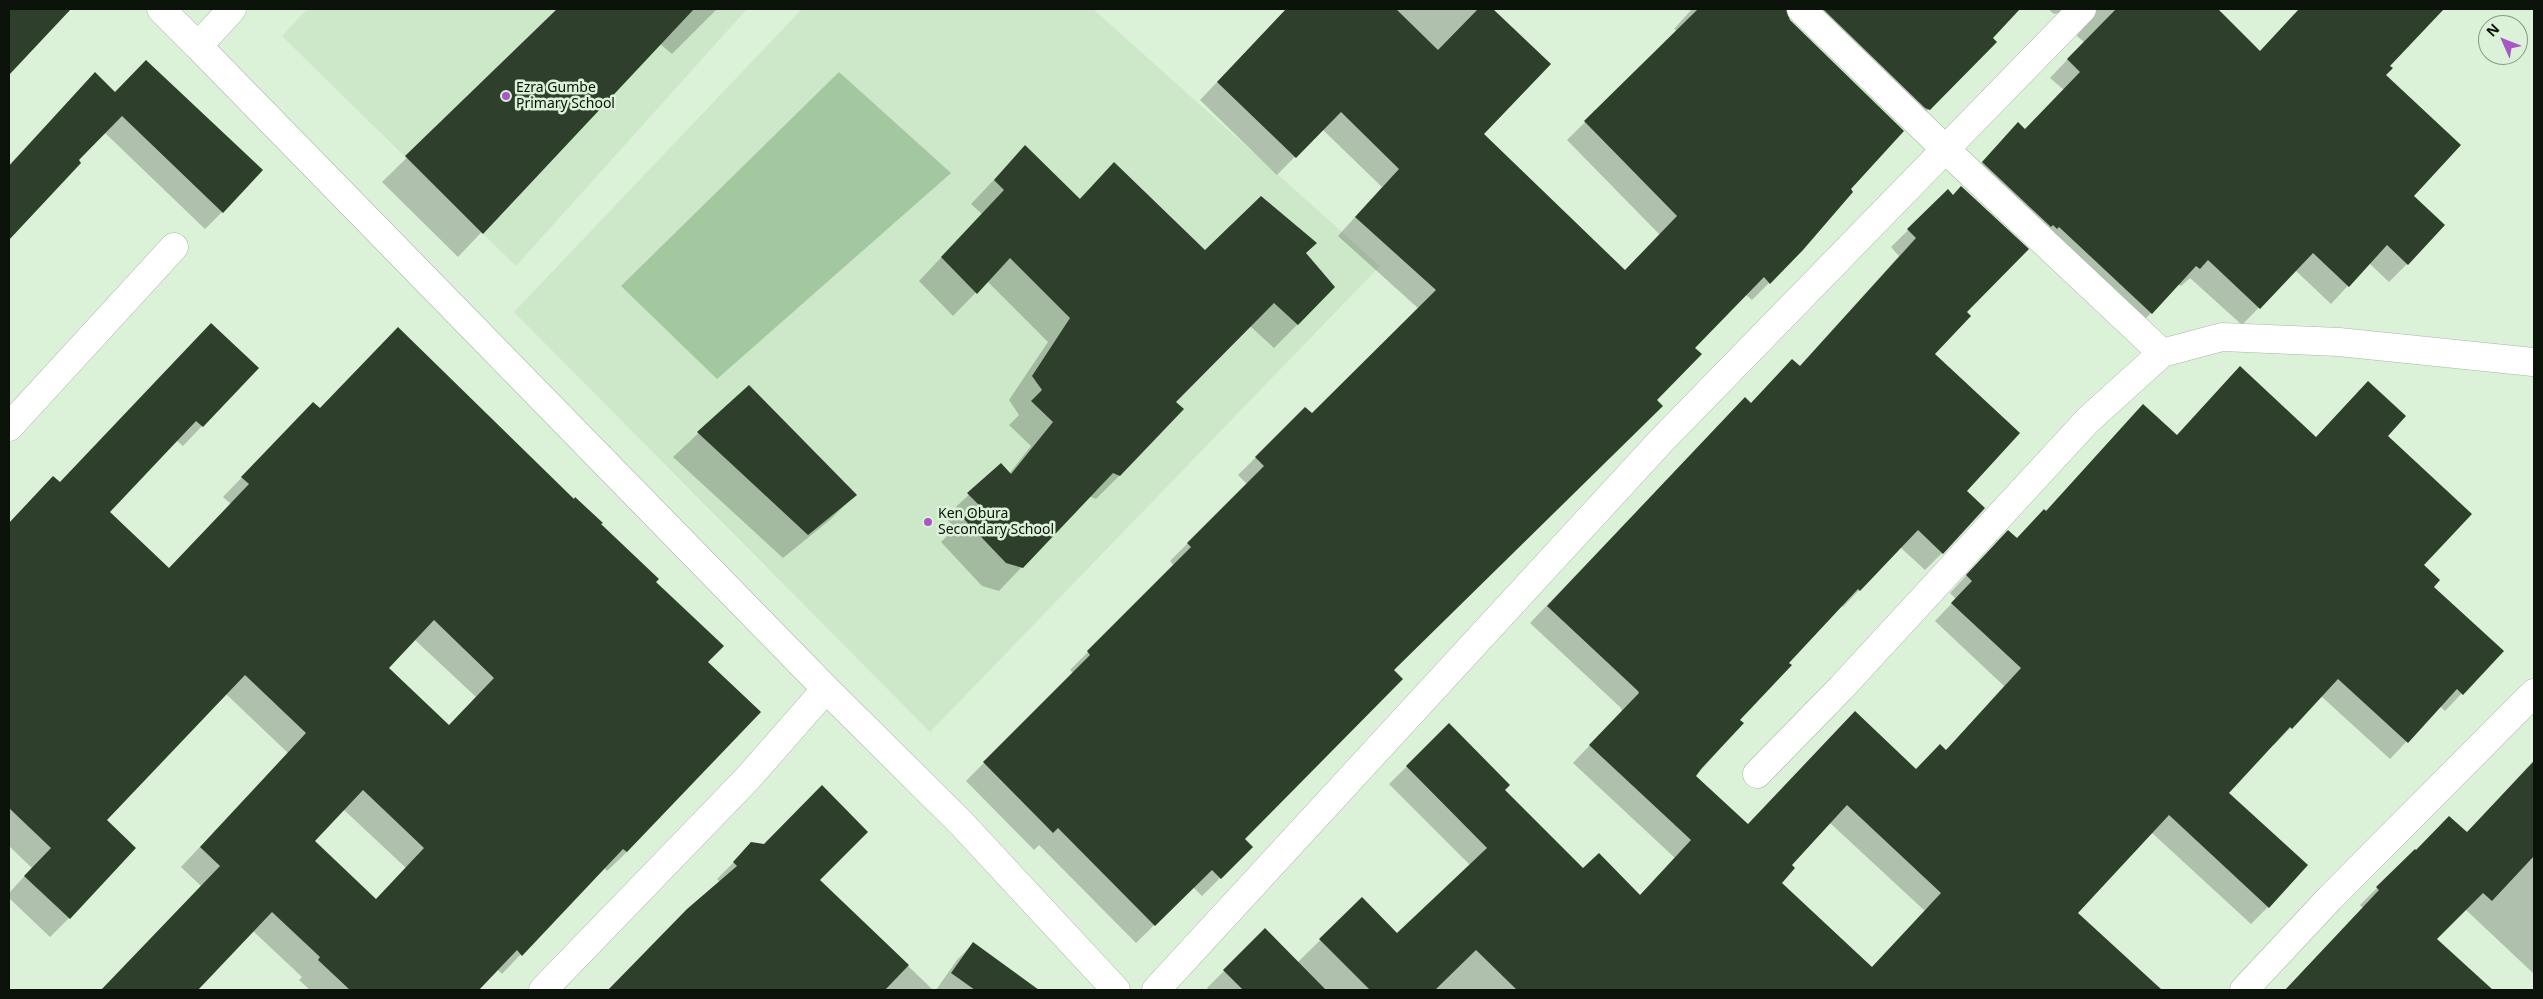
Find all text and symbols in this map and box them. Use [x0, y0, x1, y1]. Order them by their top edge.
north arrow [2478, 15, 2528, 65]
text: N [2482, 19, 2503, 41]
place label: Ezra Gumbe Primary School [516, 80, 615, 112]
marker: Ezra Gumbe Primary School [500, 90, 512, 102]
place label: Ken Obura Secondary School [938, 506, 1054, 538]
marker: Ken Obura Secondary School [922, 516, 934, 528]

